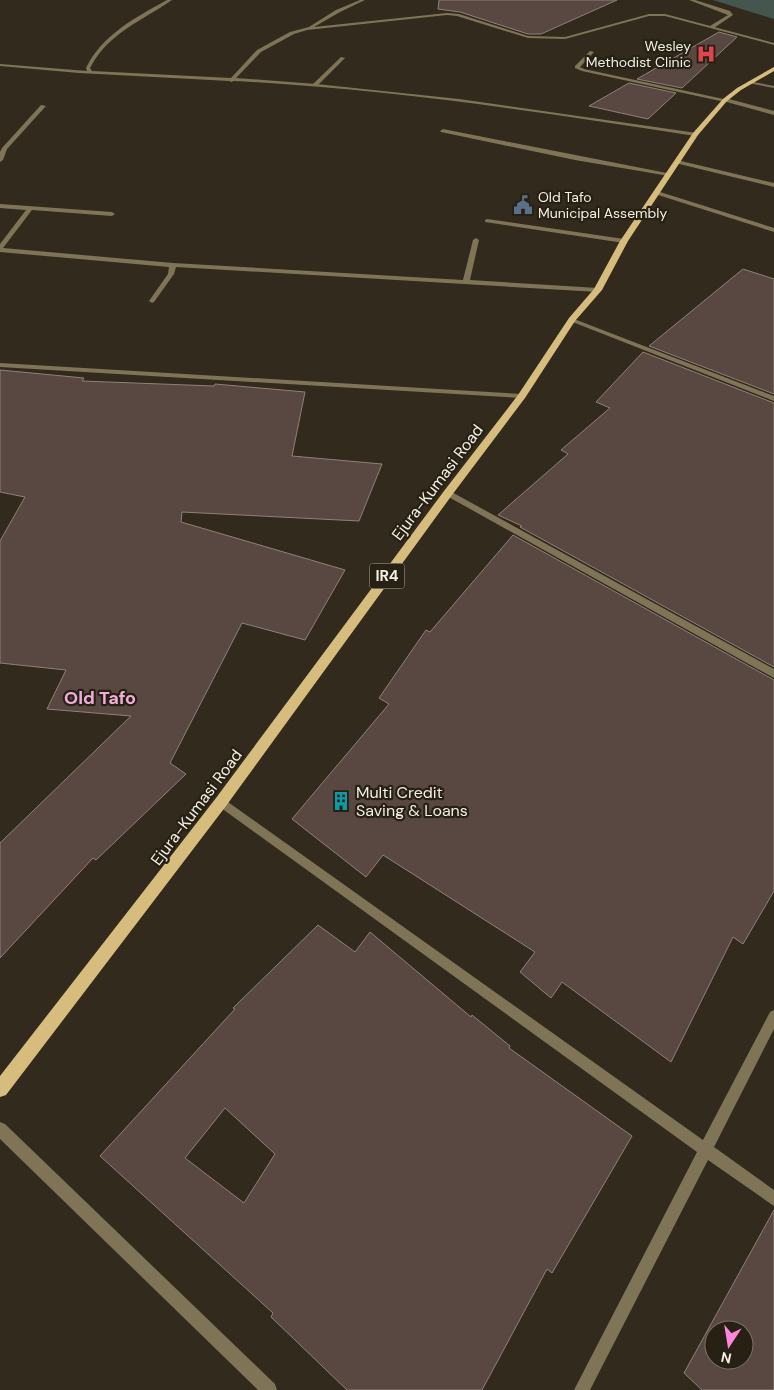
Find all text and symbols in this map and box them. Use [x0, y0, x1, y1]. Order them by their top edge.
place label: Wesley Methodist Clinic [586, 37, 691, 71]
hospital icon: Wesley Methodist Clinic [695, 43, 717, 65]
place label: Old Tafo Municipal Assembly [538, 188, 667, 222]
public building icon: Old Tafo Municipal Assembly [512, 194, 534, 216]
street label: Ejura-Kumasi Road [387, 420, 488, 545]
road number: IR4 [370, 564, 404, 588]
district label: Old Tafo [64, 686, 136, 710]
street label: Ejura-Kumasi Road [146, 745, 247, 870]
place label: Multi Credit Saving & Loans [356, 782, 468, 821]
building icon: Multi Credit Saving & Loans [330, 790, 352, 812]
north arrow [704, 1320, 754, 1370]
text: N [719, 1348, 733, 1368]

